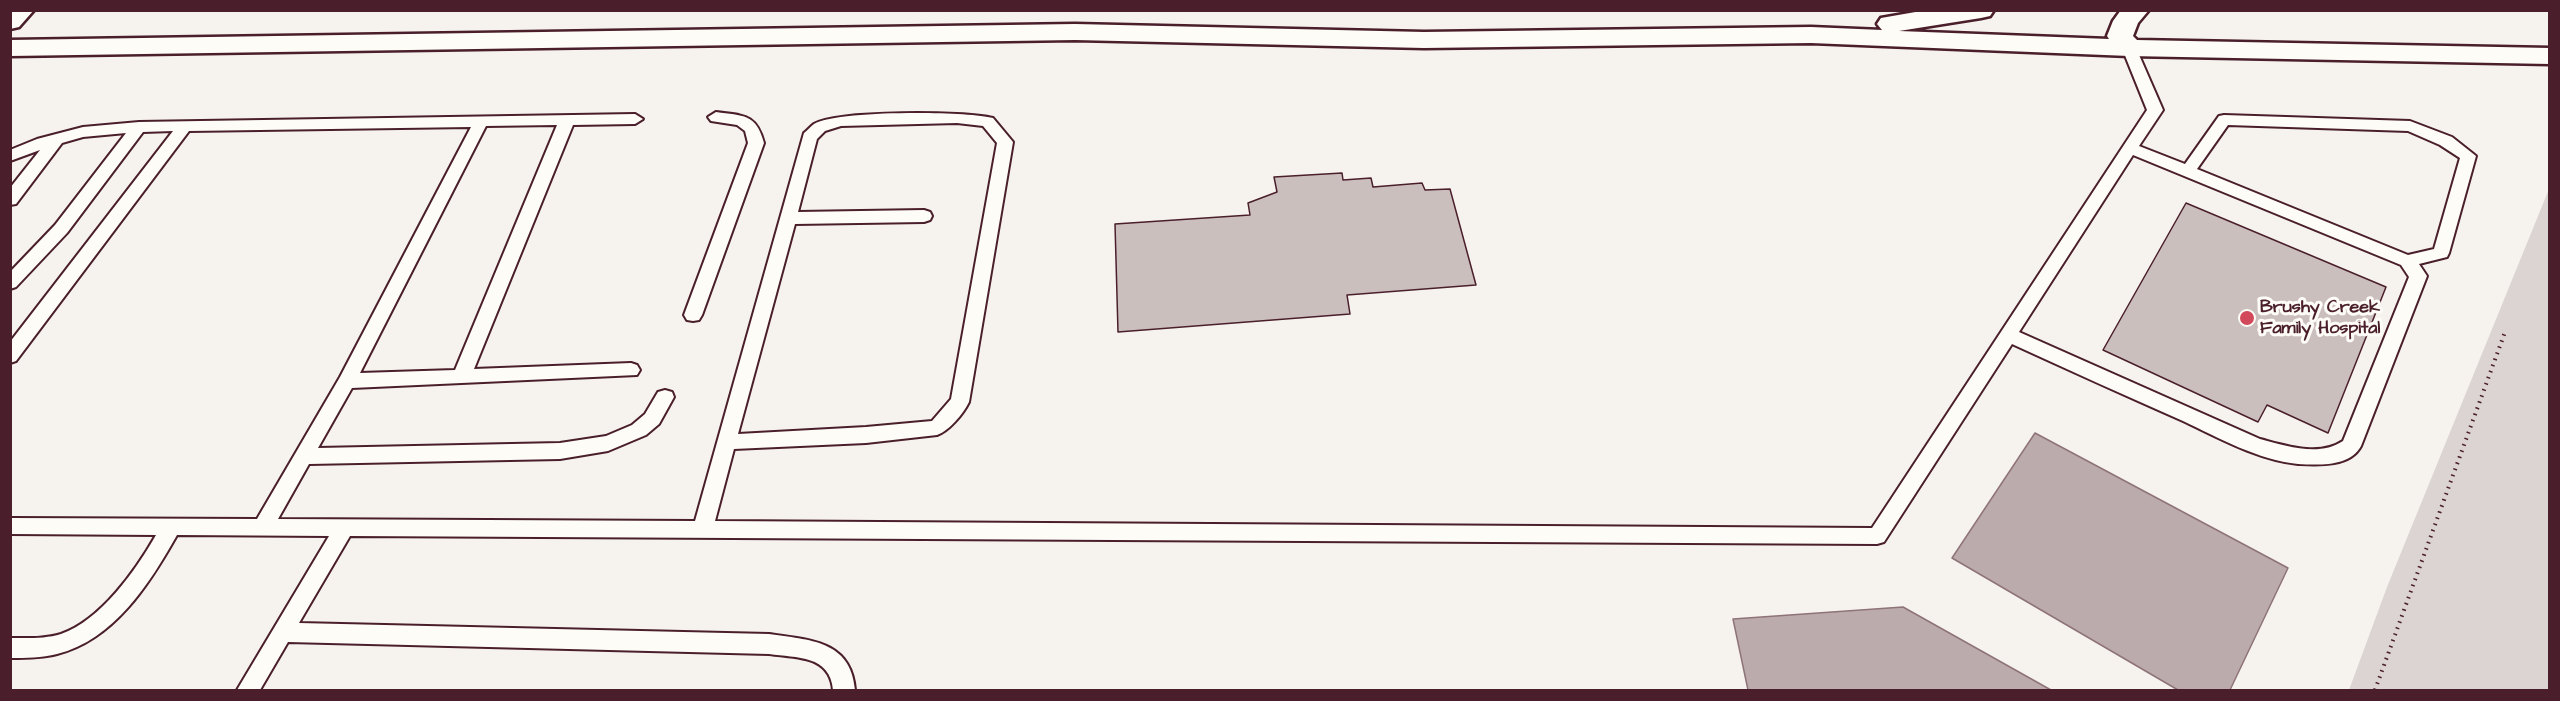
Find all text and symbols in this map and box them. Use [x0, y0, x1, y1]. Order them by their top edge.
place label: Brushy Creek Family Hospital [2260, 297, 2380, 340]
marker: Brushy Creek Family Hospital [2238, 309, 2256, 327]

